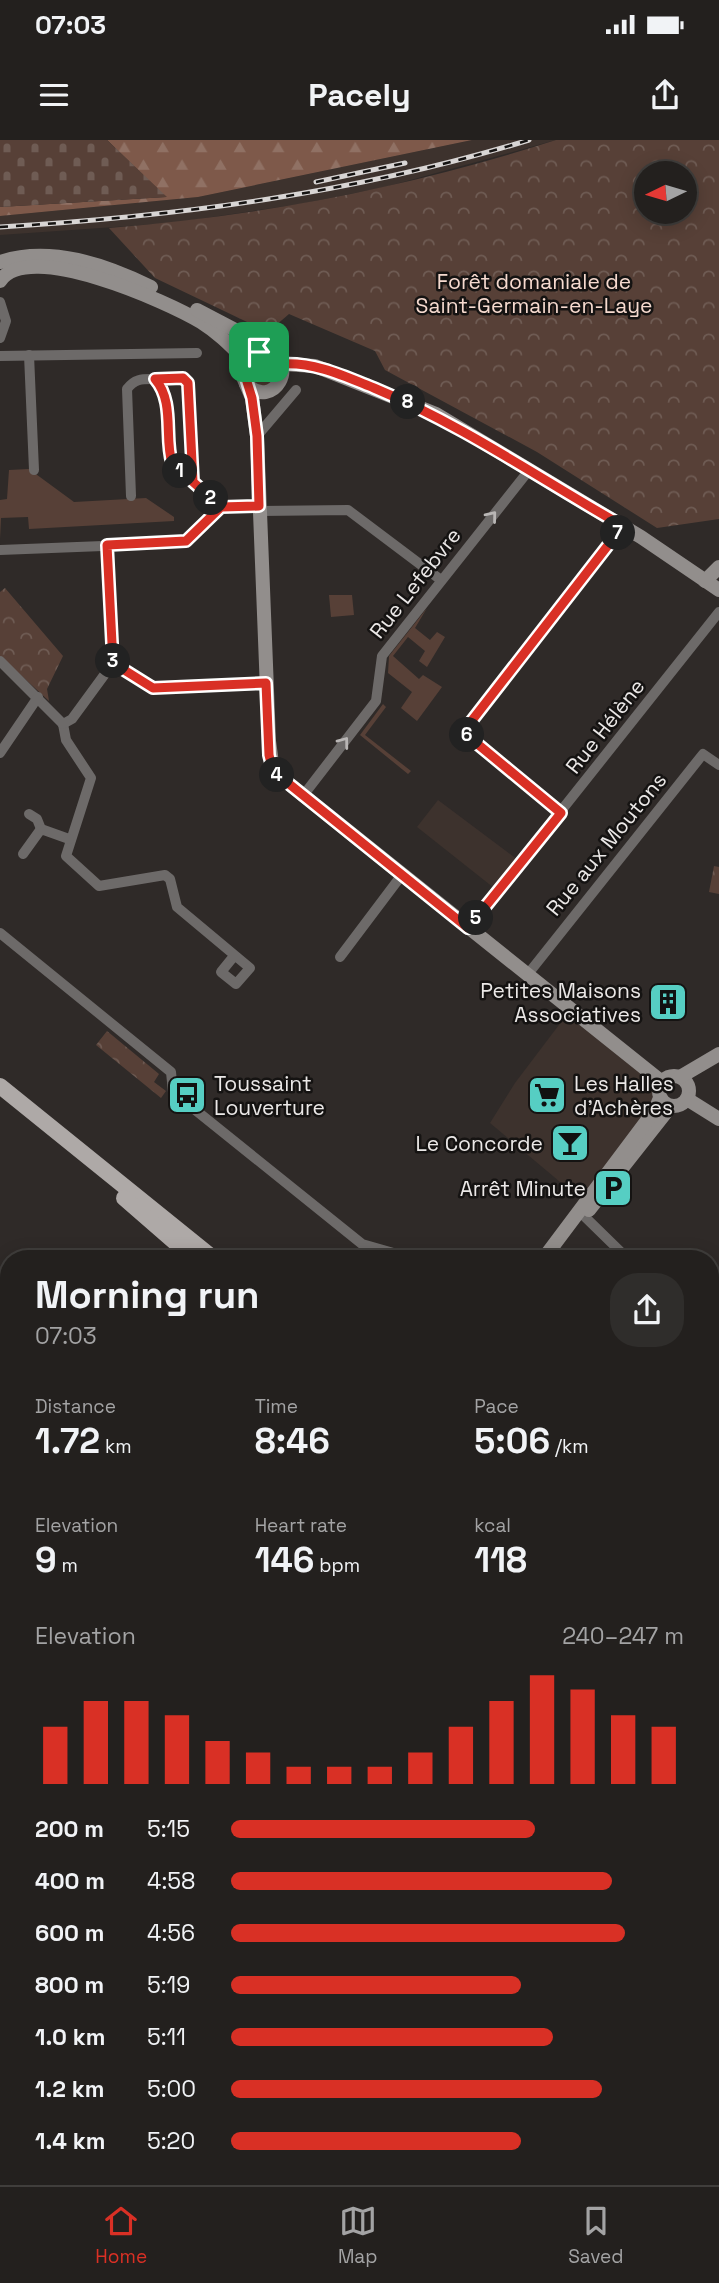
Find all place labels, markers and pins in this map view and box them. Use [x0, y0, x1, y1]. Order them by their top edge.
pin [229, 322, 289, 382]
pin: 8 [390, 384, 426, 420]
pin: 1 [162, 454, 198, 488]
pin: 2 [194, 480, 228, 516]
pin: 7 [600, 516, 636, 550]
pin: 3 [96, 644, 130, 678]
pin: 6 [449, 718, 484, 752]
pin: 4 [260, 758, 294, 792]
pin: 5 [458, 900, 494, 936]
place label: Petites Maisons Associatives [480, 977, 641, 1028]
building icon: Petites Maisons Associatives [647, 981, 689, 1023]
place label: Toussaint Louverture [214, 1070, 325, 1121]
place label: Les Halles d'Achères [574, 1070, 674, 1121]
bus stop icon: Toussaint Louverture [166, 1074, 208, 1116]
supermarket icon: Les Halles d'Achères [526, 1074, 568, 1116]
bar icon: Le Concorde [549, 1122, 591, 1164]
place label: Le Concorde [415, 1130, 543, 1157]
parking icon: Arrêt Minute [592, 1167, 634, 1209]
place label: Arrêt Minute [460, 1175, 586, 1202]

